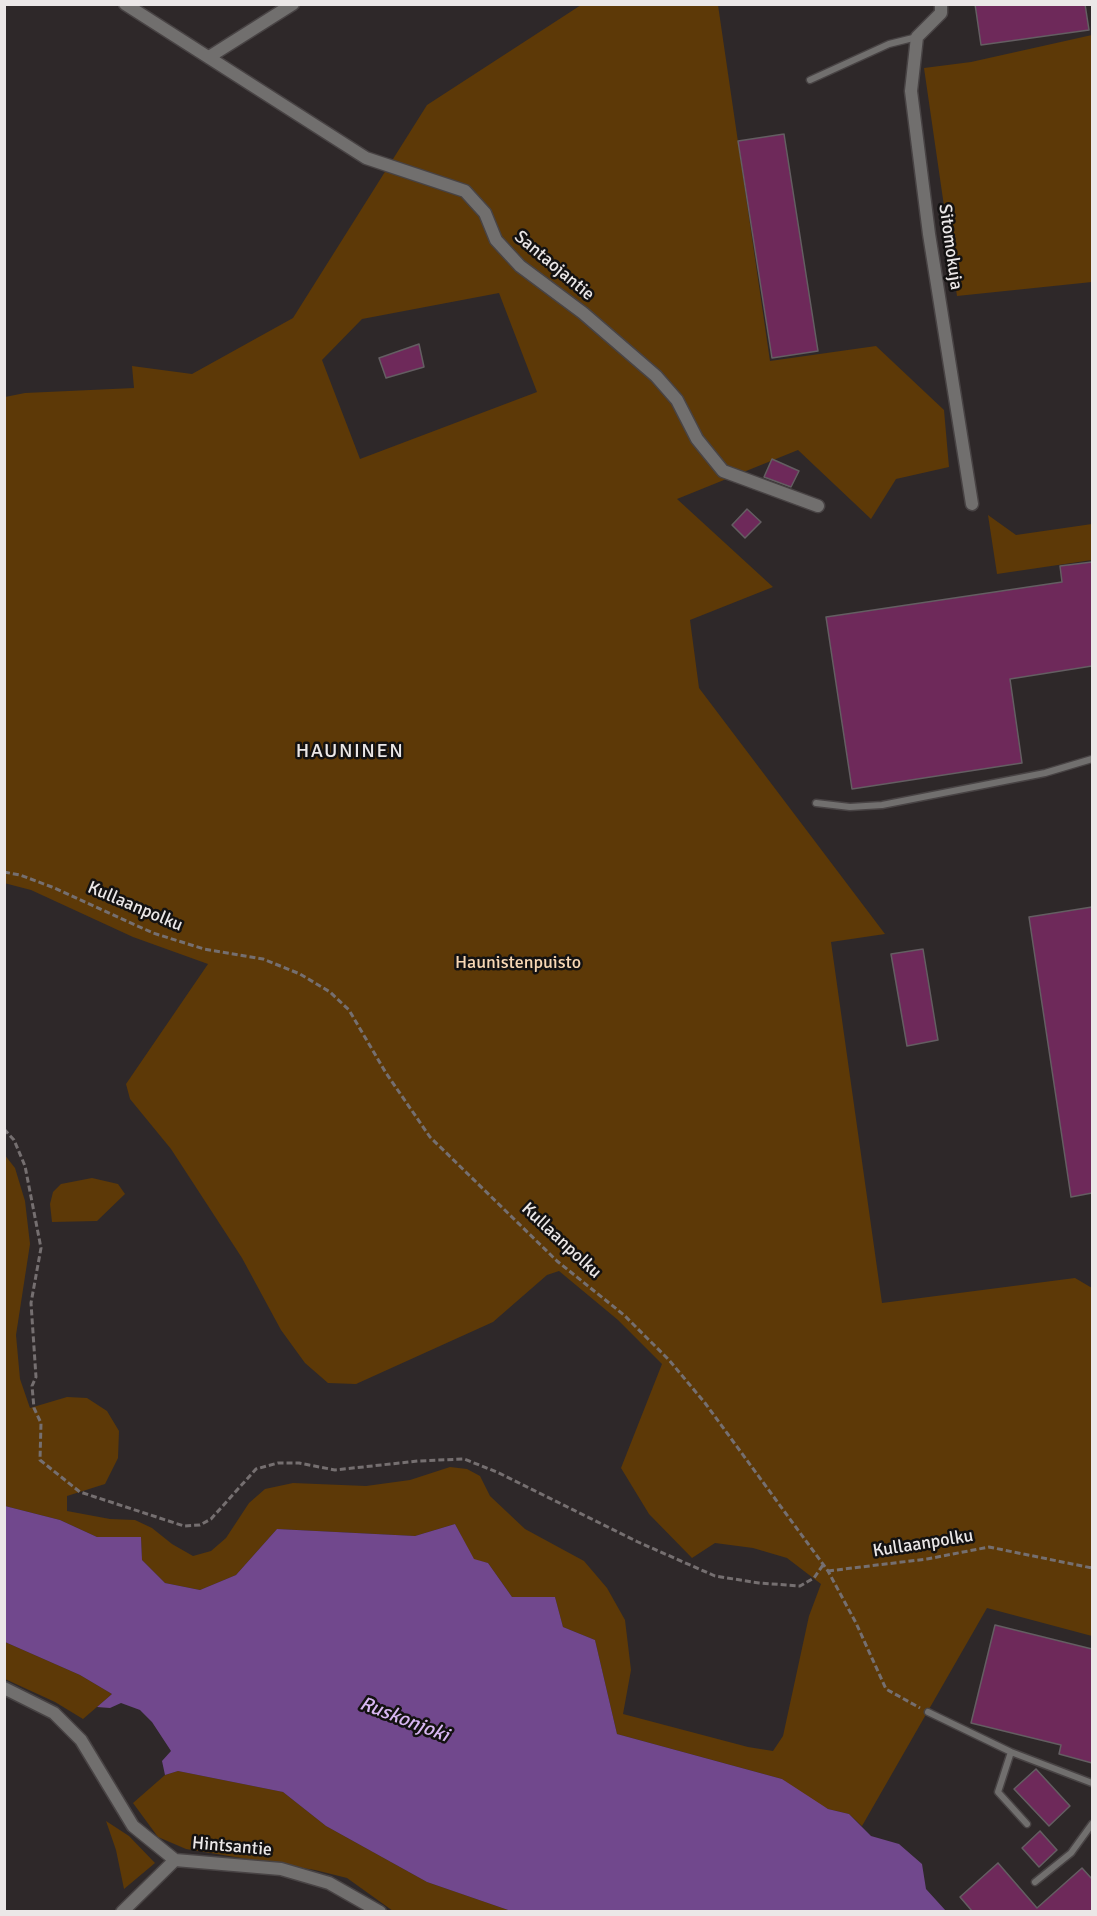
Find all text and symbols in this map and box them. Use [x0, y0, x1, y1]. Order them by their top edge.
street label: Sitomokuja [933, 203, 967, 291]
street label: Santaojantie [510, 226, 598, 306]
district label: HAUNINEN [296, 740, 404, 764]
street label: Kullaanpolku [84, 877, 186, 937]
park label: Haunistenpuisto [455, 952, 581, 974]
street label: Kullaanpolku [517, 1198, 605, 1284]
street label: Kullaanpolku [871, 1525, 975, 1563]
water label: Ruskonjoki [356, 1692, 452, 1748]
street label: Hintsantie [191, 1833, 273, 1861]

